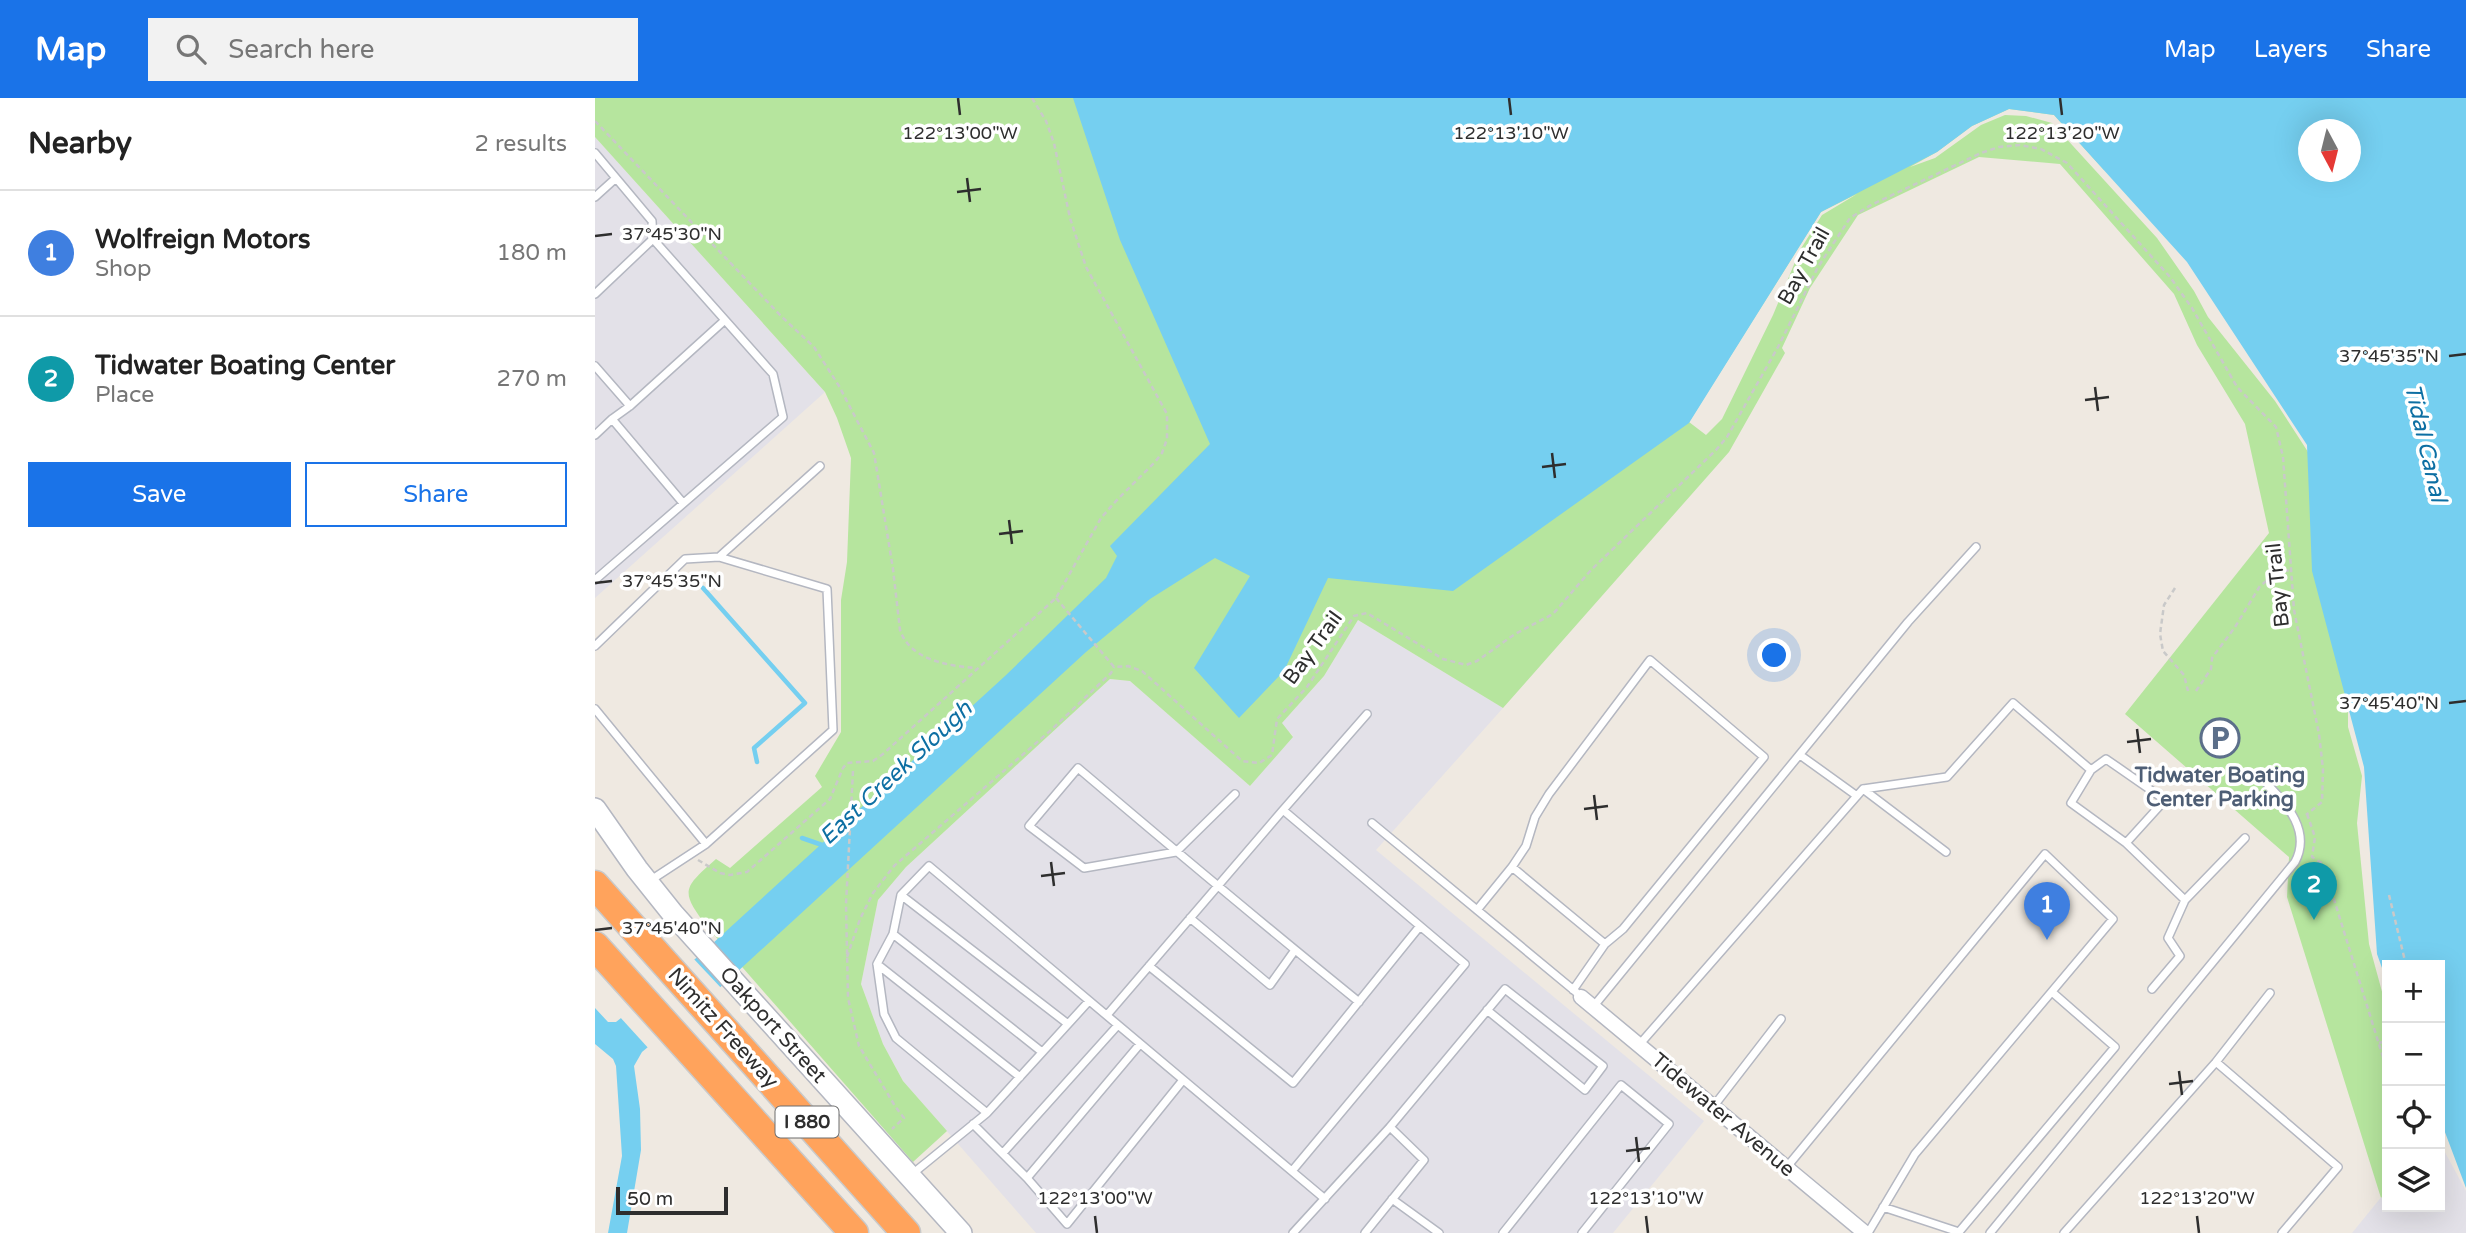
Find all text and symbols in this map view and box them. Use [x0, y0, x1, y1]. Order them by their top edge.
search box [148, 18, 638, 81]
text: Map [35, 30, 106, 69]
icon: search [172, 30, 210, 68]
text: Search here [228, 34, 374, 65]
text: Map [2164, 35, 2216, 64]
text: Layers [2254, 35, 2328, 64]
text: Share [2366, 35, 2431, 64]
north arrow [2298, 119, 2361, 182]
text: 122°13'00"W [902, 122, 1018, 144]
text: 122°13'10"W [1453, 122, 1569, 144]
text: 122°13'20"W [2004, 122, 2120, 144]
text: Nearby [28, 125, 132, 162]
text: 2 results [474, 130, 567, 158]
text: 37°45'30"N [622, 223, 722, 245]
street label: Bay Trail [1773, 223, 1835, 309]
text: Wolfreign Motors [95, 224, 311, 255]
text: 1 [44, 239, 58, 267]
text: 180 m [497, 239, 567, 267]
text: Shop [95, 255, 152, 283]
text: 37°45'35"N [2339, 345, 2439, 367]
text: Tidwater Boating Center [95, 350, 395, 381]
text: 2 [44, 365, 58, 393]
text: 270 m [497, 365, 567, 393]
text: Place [95, 381, 154, 409]
water label: Tidal Canal [2398, 381, 2453, 507]
button: Save [28, 462, 291, 527]
button: Share [305, 462, 567, 527]
street label: Bay Trail [2261, 542, 2295, 628]
text: 37°45'35"N [622, 570, 722, 592]
street label: Bay Trail [1278, 606, 1348, 690]
your location [1757, 638, 1791, 672]
text: 37°45'40"N [2339, 692, 2439, 714]
water label: East Creek Slough [814, 694, 979, 851]
parking icon: Tidwater Boating Center Parking [2199, 717, 2241, 759]
place label: Tidwater Boating Center Parking [2134, 763, 2305, 812]
pin: 2 [2291, 862, 2337, 920]
pin: 1 [2024, 882, 2070, 940]
text: 37°45'40"N [622, 917, 722, 939]
map controls [2382, 960, 2445, 1212]
button: + [2382, 960, 2445, 1023]
street label: Oakport Street [714, 962, 832, 1088]
street label: Nimitz Freeway [662, 963, 784, 1093]
button: − [2382, 1023, 2445, 1086]
street label: Tidewater Avenue [1646, 1048, 1800, 1182]
button: locate [2382, 1086, 2445, 1149]
road number: I 880 [775, 1106, 839, 1138]
button: layers [2382, 1149, 2445, 1212]
scale bar [616, 1184, 728, 1216]
text: 122°13'00"W [1037, 1187, 1153, 1209]
text: 122°13'10"W [1588, 1187, 1704, 1209]
text: 122°13'20"W [2139, 1187, 2255, 1209]
text: 50 m [627, 1188, 673, 1210]

